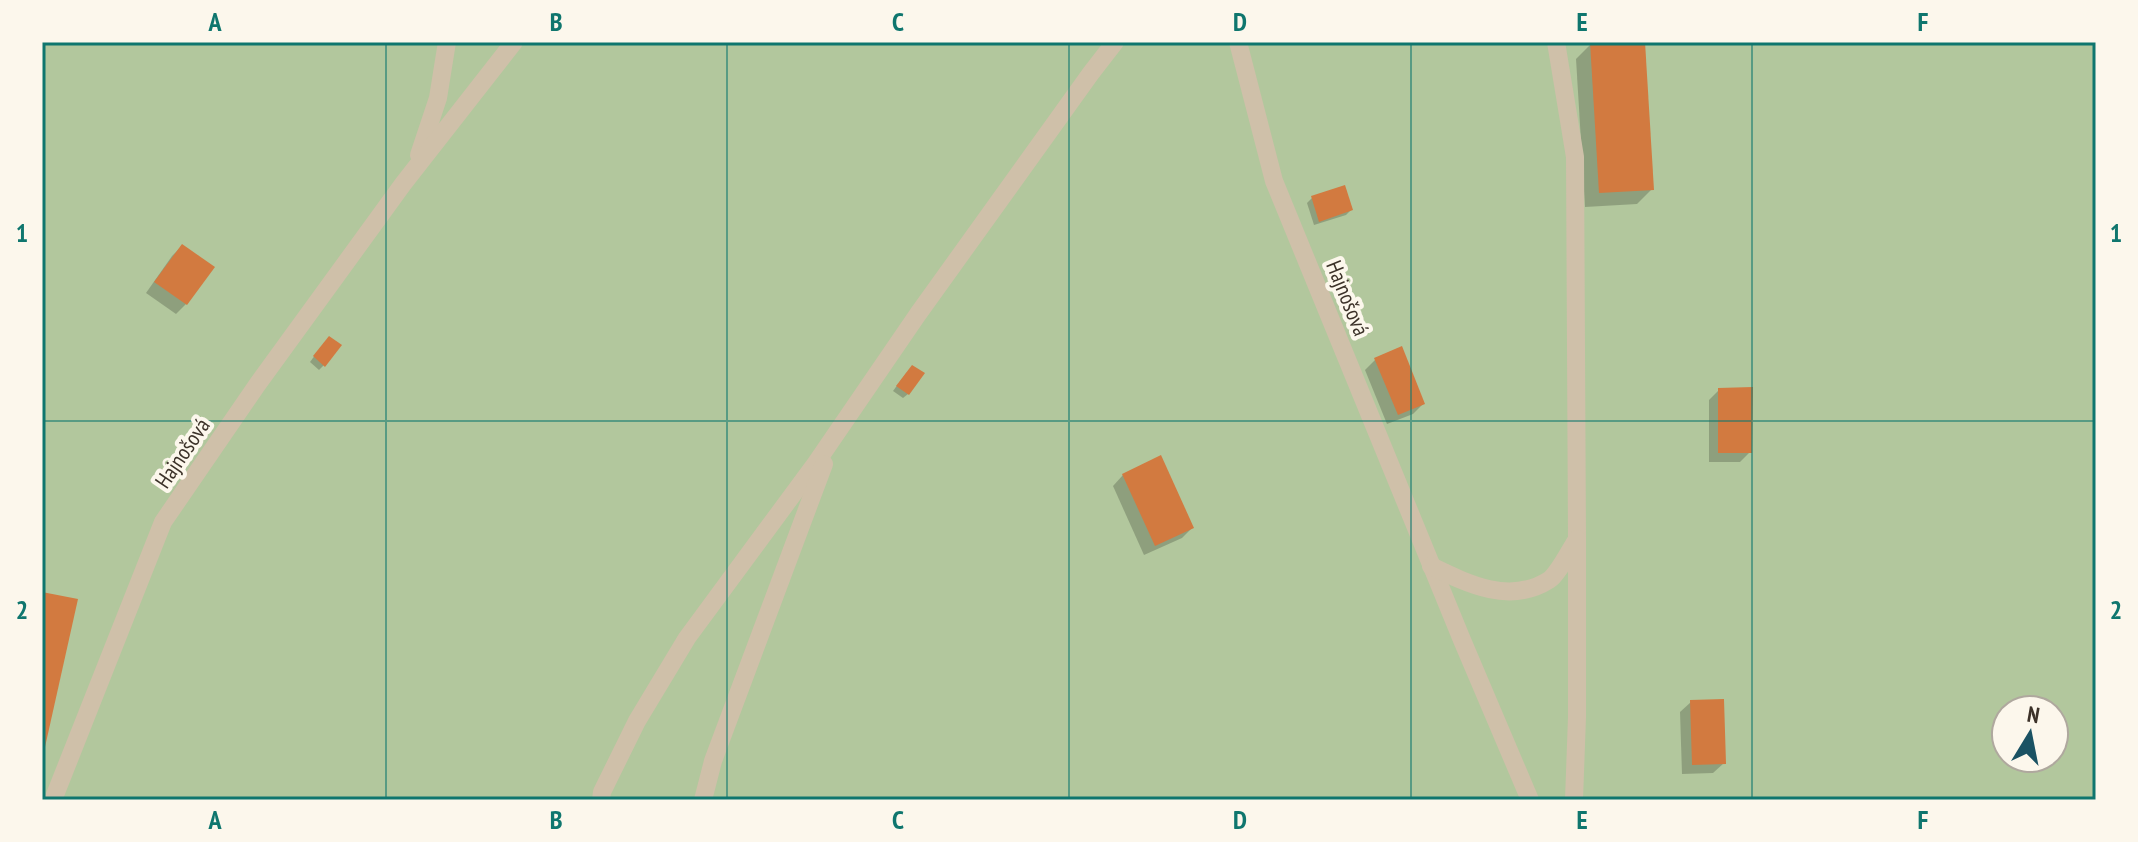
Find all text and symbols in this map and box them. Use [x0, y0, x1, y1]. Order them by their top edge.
text: A [207, 5, 222, 38]
text: B [550, 5, 563, 38]
text: C [892, 5, 904, 38]
text: D [1233, 5, 1247, 38]
text: E [1576, 5, 1588, 38]
text: F [1918, 5, 1929, 38]
text: 1 [16, 216, 28, 249]
text: 1 [2110, 216, 2122, 249]
street label: Hajnošová [1320, 256, 1376, 340]
street label: Hajnošová [148, 413, 216, 493]
text: 2 [16, 593, 28, 626]
text: 2 [2110, 593, 2122, 626]
north arrow [1990, 694, 2070, 774]
text: N [2025, 699, 2042, 729]
text: A [207, 803, 222, 836]
text: B [550, 803, 563, 836]
text: C [892, 803, 904, 836]
text: D [1233, 803, 1247, 836]
text: E [1576, 803, 1588, 836]
text: F [1918, 803, 1929, 836]

